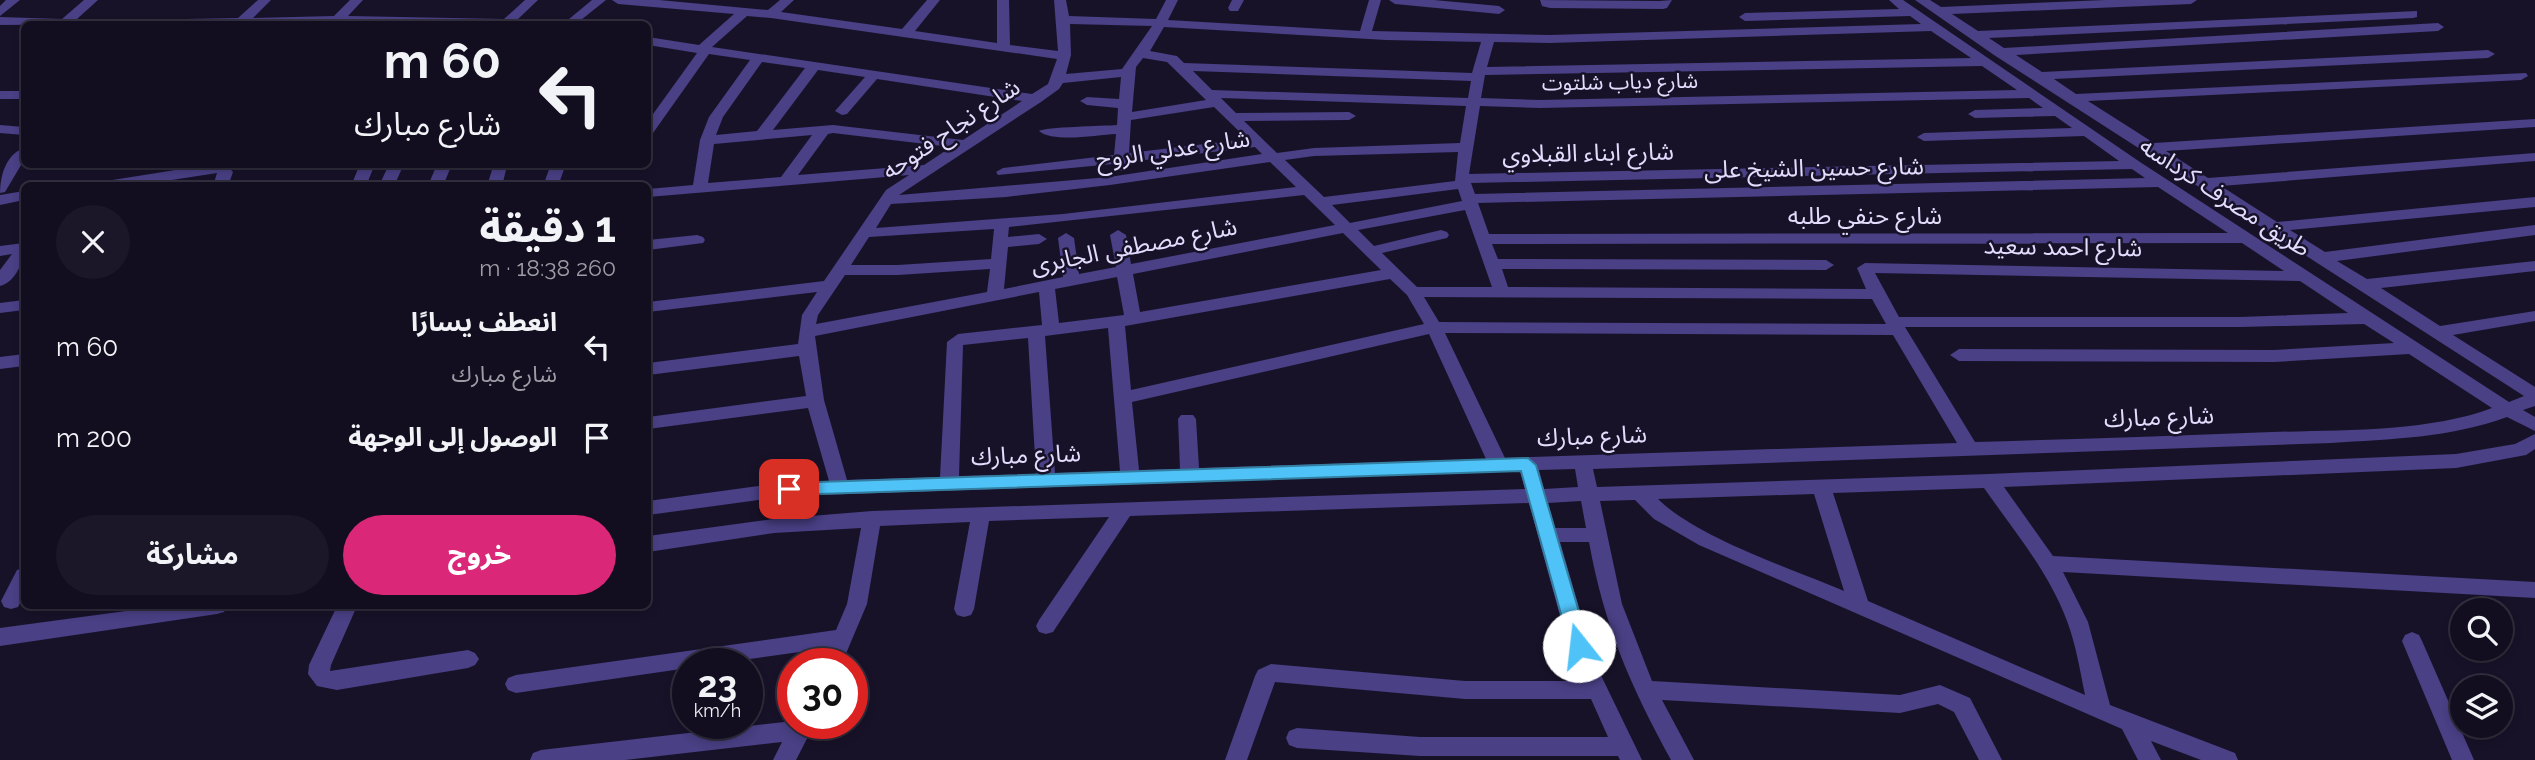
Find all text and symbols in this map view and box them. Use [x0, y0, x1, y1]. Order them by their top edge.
text: 60 m [384, 32, 501, 89]
icon: left [525, 49, 616, 140]
street label: شارع دياب شلتوت [1542, 68, 1698, 98]
street label: شارع نجاح فتوحه [876, 72, 1027, 188]
text: شارع مبارك [354, 105, 501, 142]
street label: شارع عدلي الروح [1094, 123, 1252, 178]
street label: طريق مصرف كرداسه [2134, 131, 2316, 263]
street label: شارع ابناء القبلاوي [1502, 137, 1674, 173]
street label: شارع حسين الشيخ على [1704, 151, 1924, 187]
street label: شارع حنفي طلبه [1788, 201, 1942, 235]
text: 1 دقيقة [479, 203, 616, 252]
button: close [56, 205, 130, 279]
street label: شارع مصطفى الجابرى [1028, 211, 1240, 283]
street label: شارع احمد سعيد [1983, 231, 2143, 265]
text: 260 m · 18:38 [479, 254, 616, 281]
text: انعطف يسارًا [411, 307, 557, 337]
icon: left [578, 328, 616, 366]
text: 60 m [56, 332, 118, 362]
text: شارع مبارك [451, 360, 557, 387]
street label: شارع مبارك [2103, 400, 2215, 436]
icon: arrive [578, 419, 616, 457]
street label: شارع مبارك [1536, 419, 1648, 455]
text: الوصول إلى الوجهة [348, 422, 557, 452]
text: 200 m [56, 423, 132, 453]
street label: شارع مبارك [970, 438, 1082, 474]
pin [759, 459, 819, 519]
icon: arrive [770, 470, 808, 508]
button: مشاركة [56, 515, 329, 595]
button: خروج [343, 515, 616, 595]
map controls [2450, 598, 2513, 738]
button: search [2450, 598, 2513, 661]
position arrow [1542, 609, 1616, 683]
speed limit sign: 30 [777, 648, 868, 739]
text: 23 [698, 664, 737, 705]
button: layers [2450, 675, 2513, 738]
text: km/h [694, 700, 741, 721]

